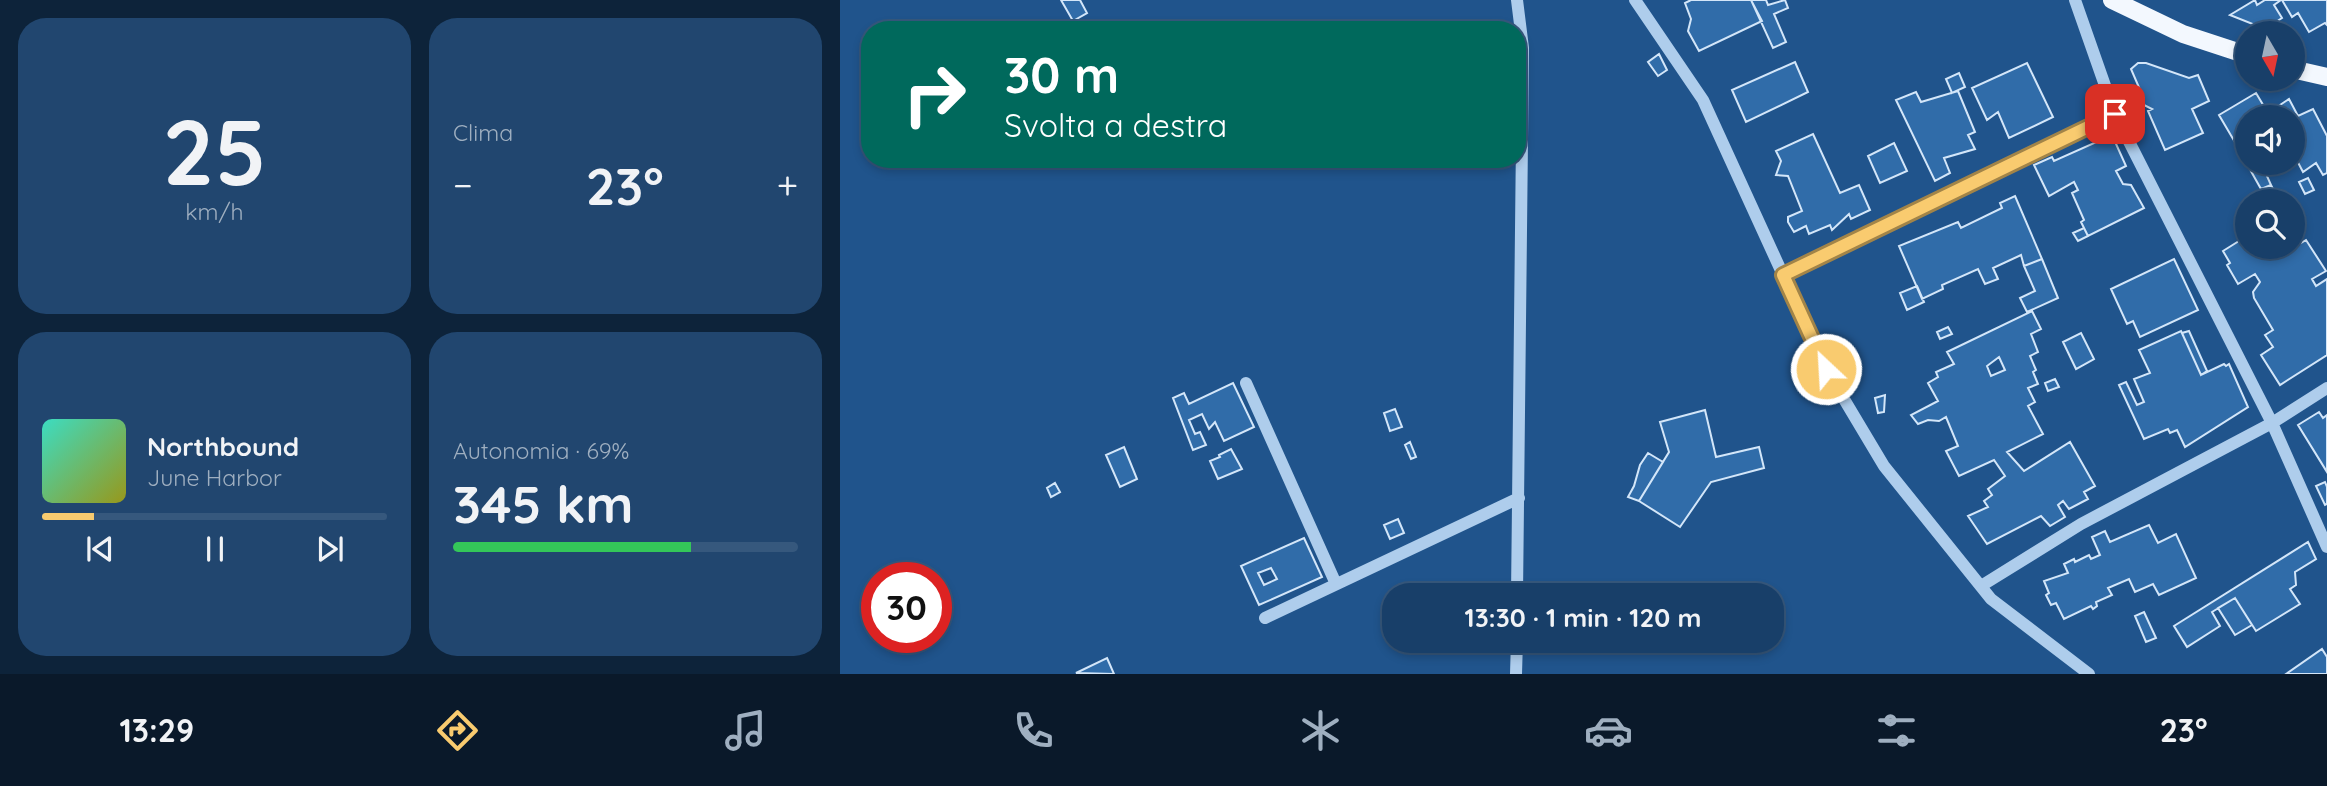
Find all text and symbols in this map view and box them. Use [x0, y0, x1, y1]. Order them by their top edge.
north arrow [2235, 21, 2305, 91]
map controls [2235, 21, 2305, 259]
text: 30 m [1004, 44, 1119, 105]
icon: right [889, 49, 980, 140]
pin [2085, 84, 2145, 144]
text: 25 [162, 94, 267, 208]
icon: arrive [2096, 95, 2134, 133]
text: Svolta a destra [1004, 105, 1227, 145]
button: sound [2235, 105, 2305, 175]
text: Clima [453, 118, 513, 147]
text: 23° [586, 153, 664, 218]
text: − [453, 161, 473, 209]
text: + [777, 161, 798, 209]
button: search [2235, 189, 2305, 259]
text: km/h [185, 197, 244, 226]
position arrow [1789, 332, 1863, 406]
text: Northbound [147, 430, 299, 463]
text: Autonomia · 69% [453, 436, 629, 465]
text: June Harbor [147, 463, 282, 492]
text: 345 km [453, 471, 634, 536]
icon: previous [81, 530, 119, 568]
icon: pause [196, 530, 234, 568]
icon: next [311, 530, 349, 568]
speed limit sign: 30 [861, 562, 952, 653]
text: 13:30 · 1 min · 120 m [1465, 601, 1701, 634]
icon: directions [433, 706, 482, 755]
icon: music [721, 706, 770, 755]
icon: phone [1009, 706, 1058, 755]
icon: climate [1296, 706, 1345, 755]
icon: car [1584, 706, 1633, 755]
icon: filters [1872, 706, 1921, 755]
text: 13:29 [119, 710, 194, 750]
text: 23° [2160, 710, 2208, 750]

